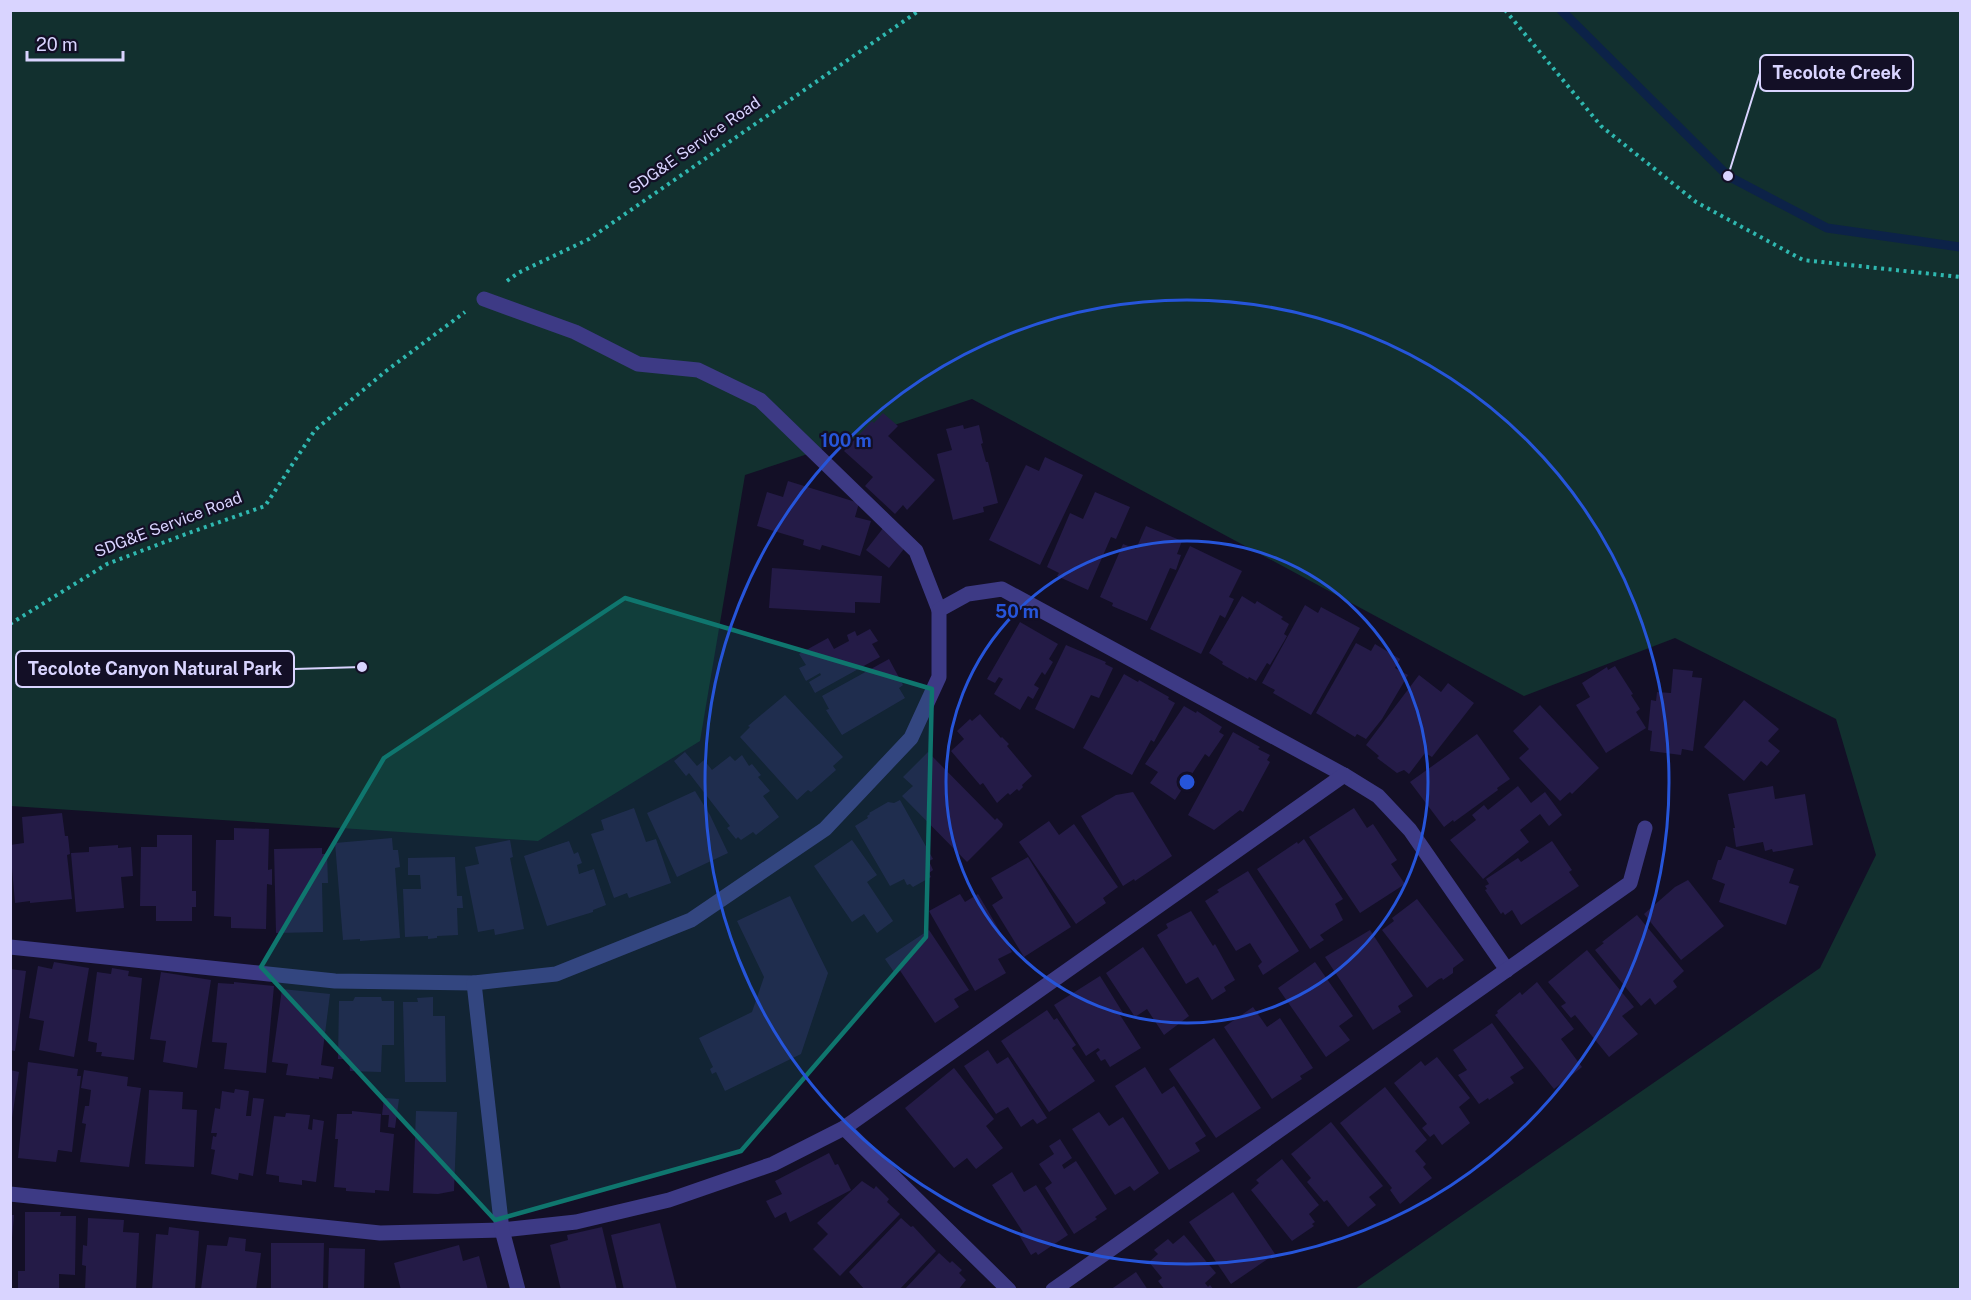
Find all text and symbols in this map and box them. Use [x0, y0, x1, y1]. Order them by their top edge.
scale bar [27, 24, 123, 62]
text: 20 m [36, 34, 78, 55]
callout: Tecolote Creek [1760, 55, 1913, 91]
text: Tecolote Creek [1773, 62, 1902, 83]
street label: SDG&E Service Road [625, 93, 764, 198]
text: 100 m [820, 430, 872, 451]
street label: SDG&E Service Road [92, 488, 245, 561]
text: 50 m [995, 601, 1039, 622]
callout: Tecolote Canyon Natural Park [16, 651, 294, 687]
text: Tecolote Canyon Natural Park [28, 658, 283, 679]
centre of rings [1177, 772, 1197, 792]

